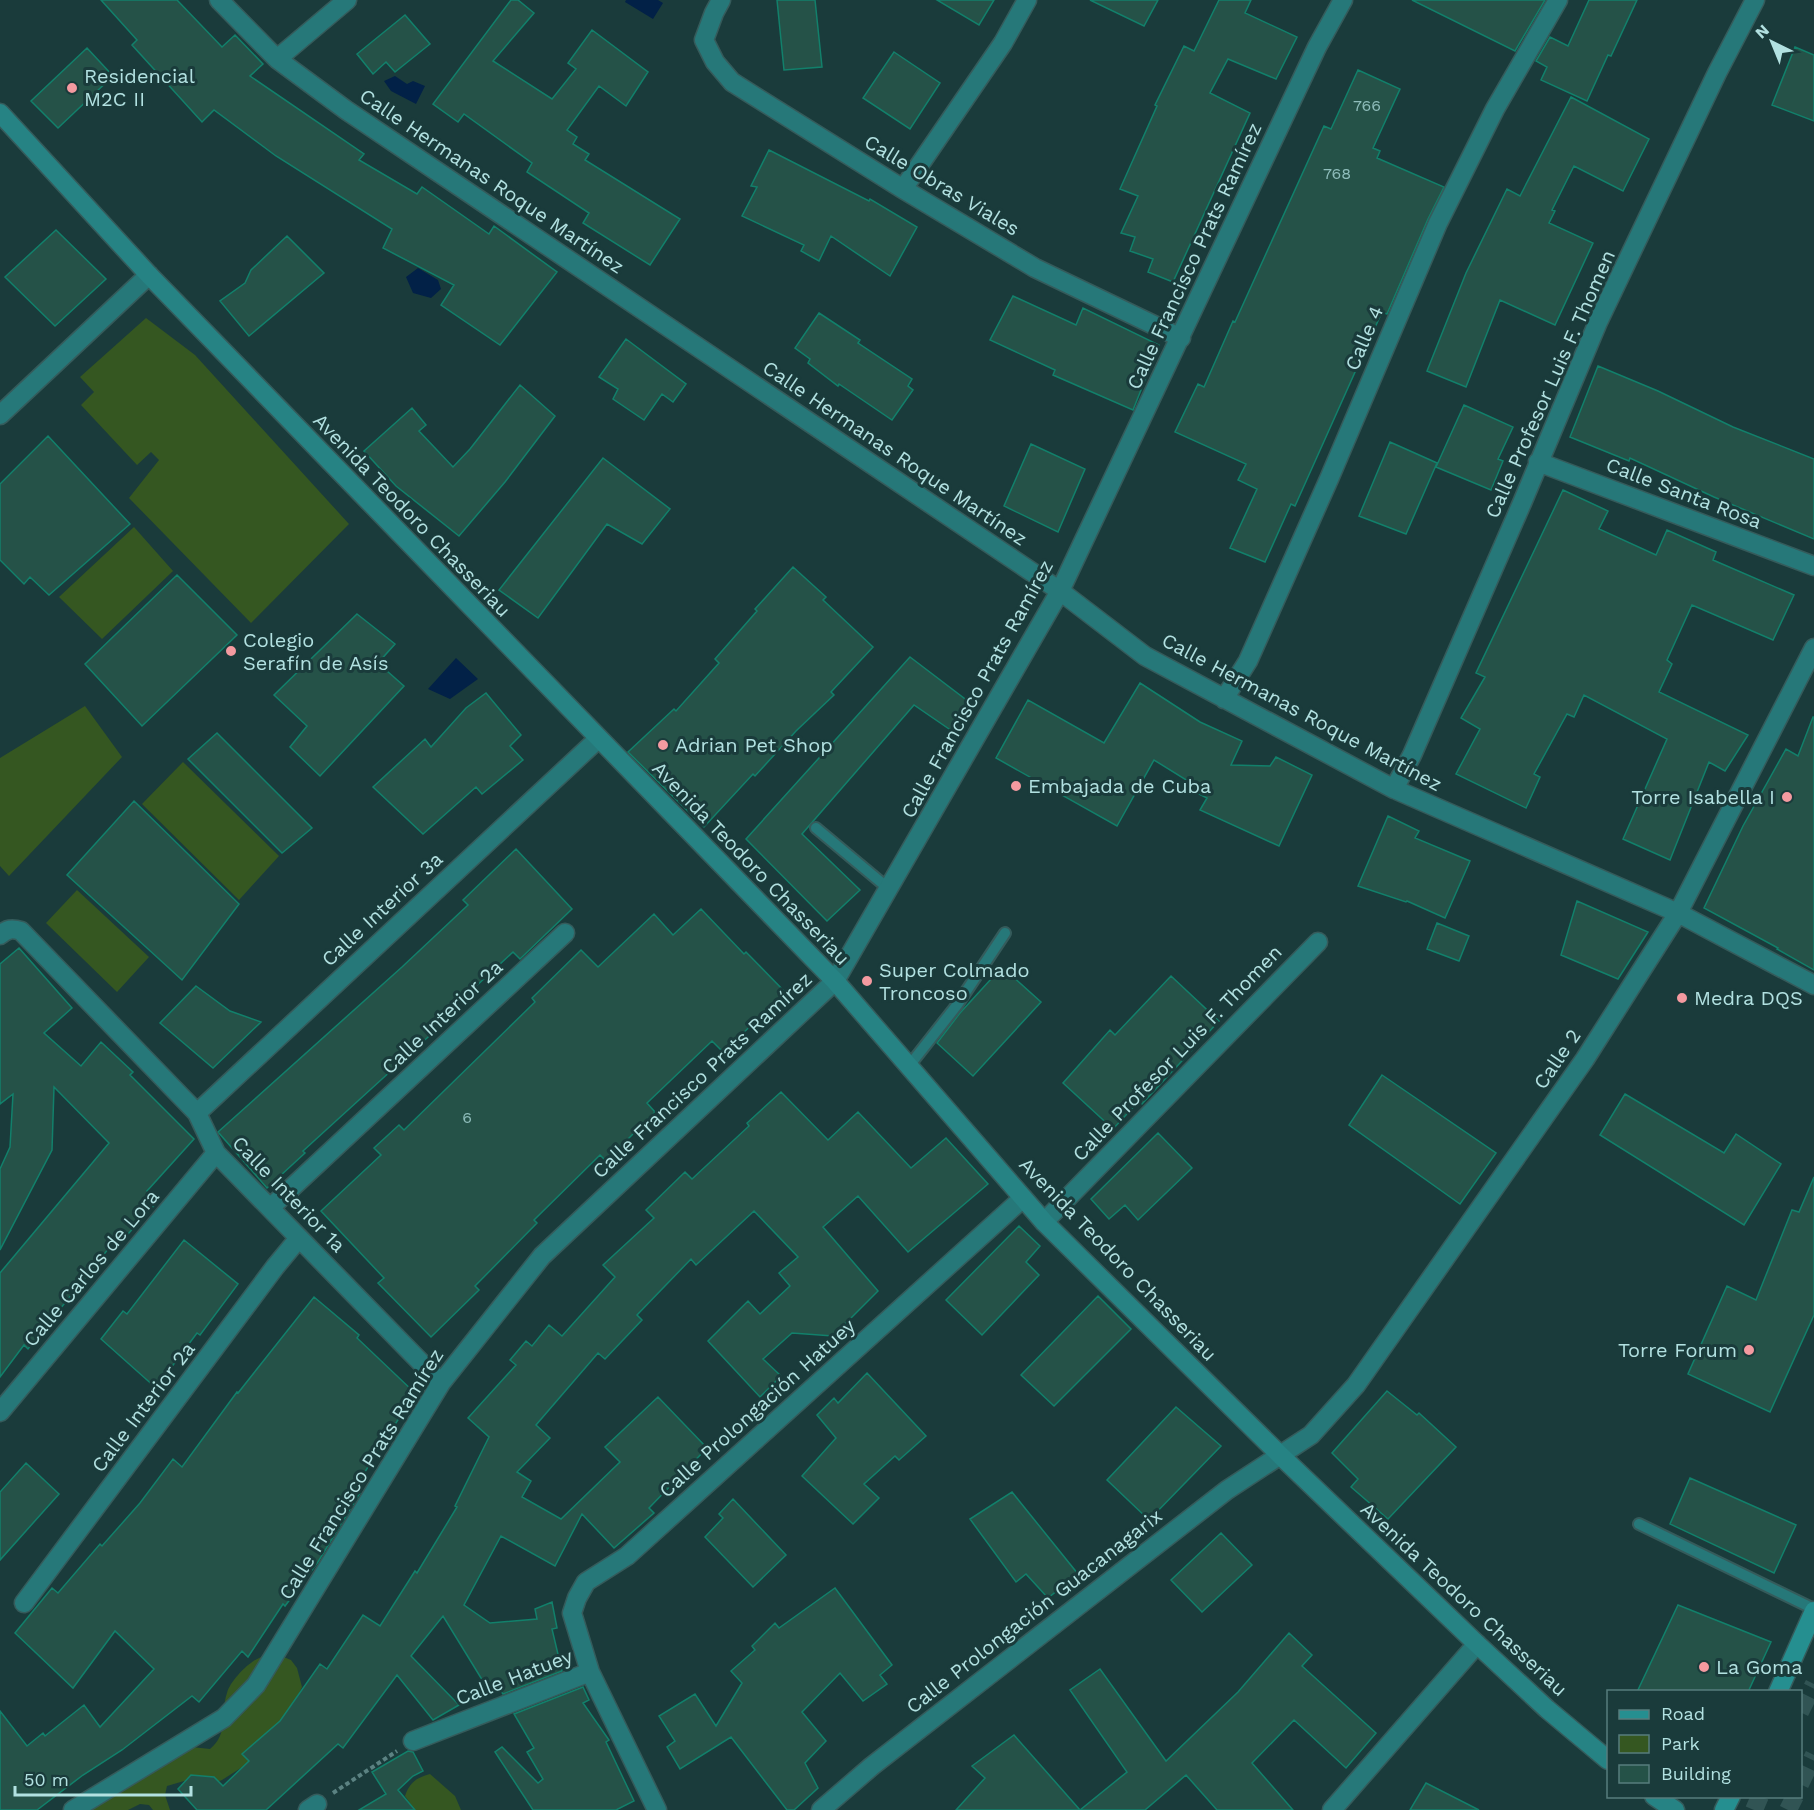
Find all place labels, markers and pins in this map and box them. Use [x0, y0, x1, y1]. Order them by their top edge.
place label: Residencial M2C II [84, 64, 195, 111]
marker: Residencial M2C II [65, 81, 79, 95]
place label: Colegio Serafín de Asís [243, 628, 388, 675]
marker: Colegio Serafín de Asís [224, 644, 238, 658]
place label: Adrian Pet Shop [675, 733, 833, 757]
marker: Adrian Pet Shop [656, 738, 670, 752]
place label: Embajada de Cuba [1028, 774, 1211, 798]
marker: Embajada de Cuba [1009, 779, 1023, 793]
place label: Torre Isabella I [1631, 785, 1775, 809]
marker: Torre Isabella I [1780, 790, 1794, 804]
place label: Super Colmado Troncoso [879, 958, 1029, 1005]
marker: Super Colmado Troncoso [860, 974, 874, 988]
place label: Medra DQS [1694, 986, 1803, 1010]
marker: Medra DQS [1675, 991, 1689, 1005]
place label: Torre Forum [1618, 1338, 1737, 1362]
marker: Torre Forum [1742, 1343, 1756, 1357]
place label: La Goma [1716, 1655, 1803, 1679]
marker: La Goma [1697, 1660, 1711, 1674]

